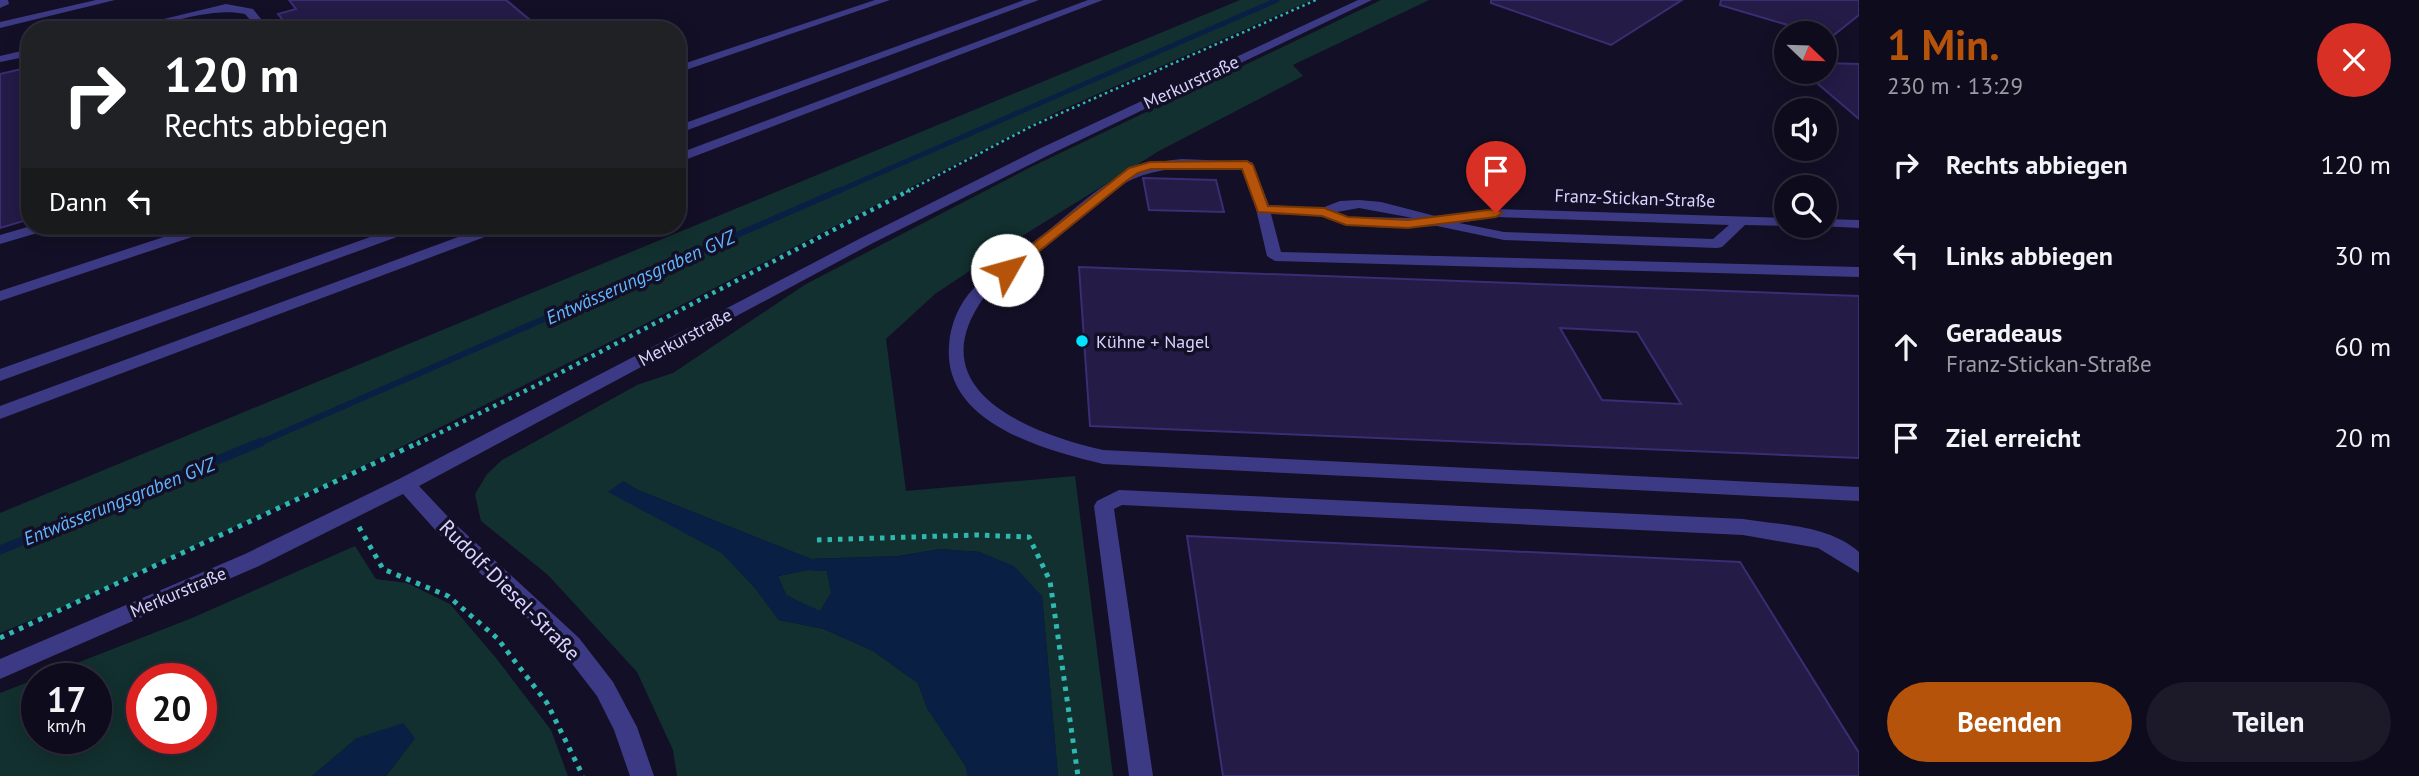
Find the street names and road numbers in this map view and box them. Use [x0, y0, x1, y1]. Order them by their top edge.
street label: Merkurstraße [1140, 50, 1242, 114]
street label: Franz-Stickan-Straße [1554, 184, 1716, 212]
street label: Merkurstraße [634, 303, 736, 371]
street label: Rudolf-Diesel-Straße [434, 514, 586, 666]
street label: Merkurstraße [126, 561, 230, 623]

